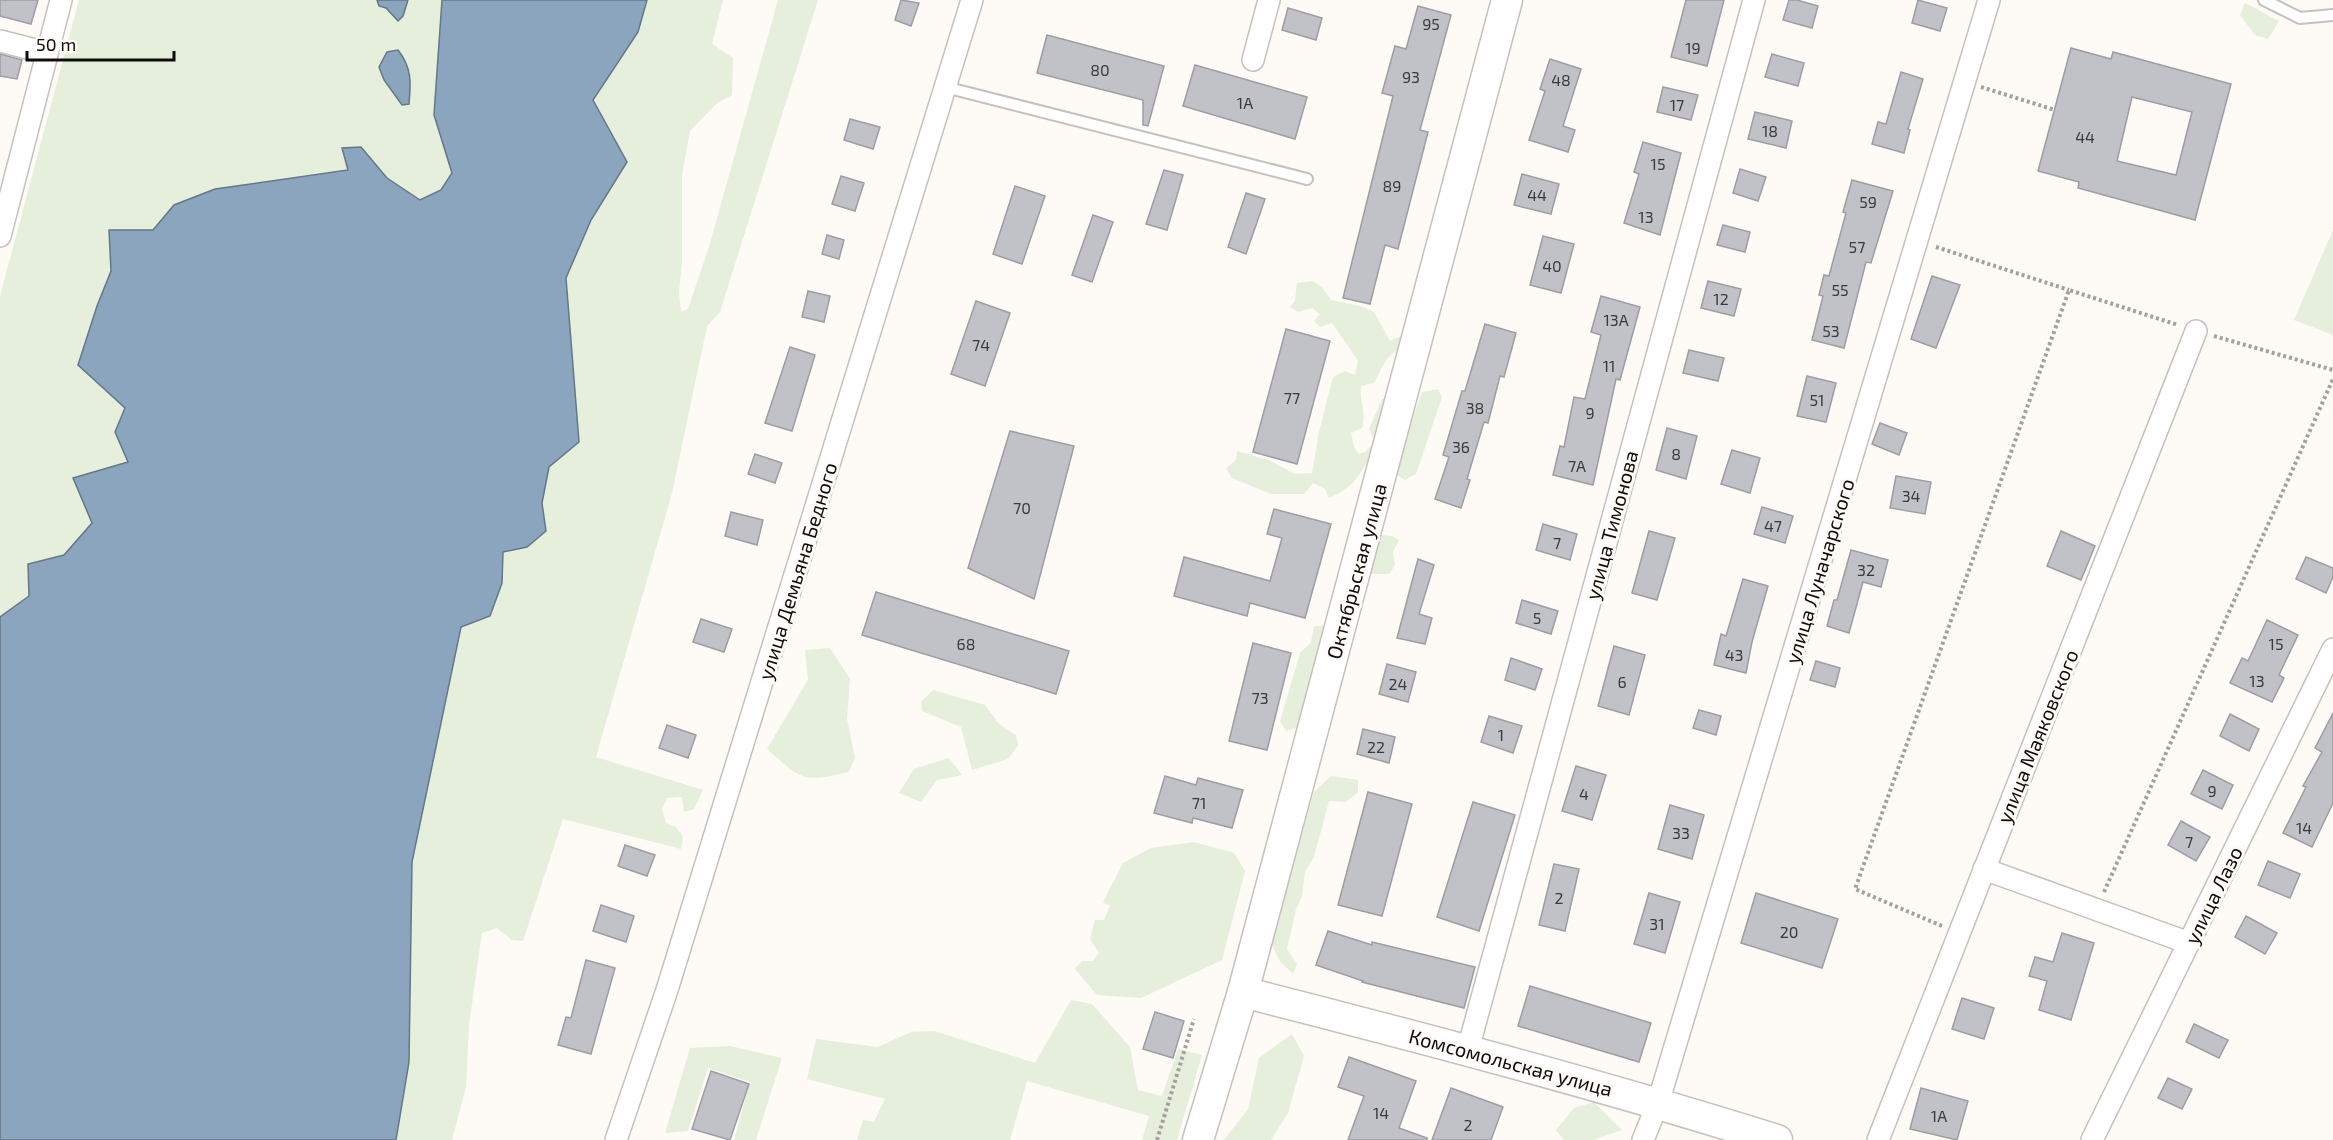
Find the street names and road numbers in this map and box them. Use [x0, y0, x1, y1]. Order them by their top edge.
street label: улица Тимонова [1580, 448, 1643, 602]
street label: улица Демьяна Бедного [752, 459, 842, 683]
street label: улица Луначарского [1779, 475, 1860, 667]
street label: Октябрьская улица [1321, 480, 1392, 662]
street label: улица Маяковского [1991, 646, 2084, 827]
street label: улица Лазо [2179, 842, 2248, 948]
street label: Комсомольская улица [1406, 1023, 1615, 1102]

